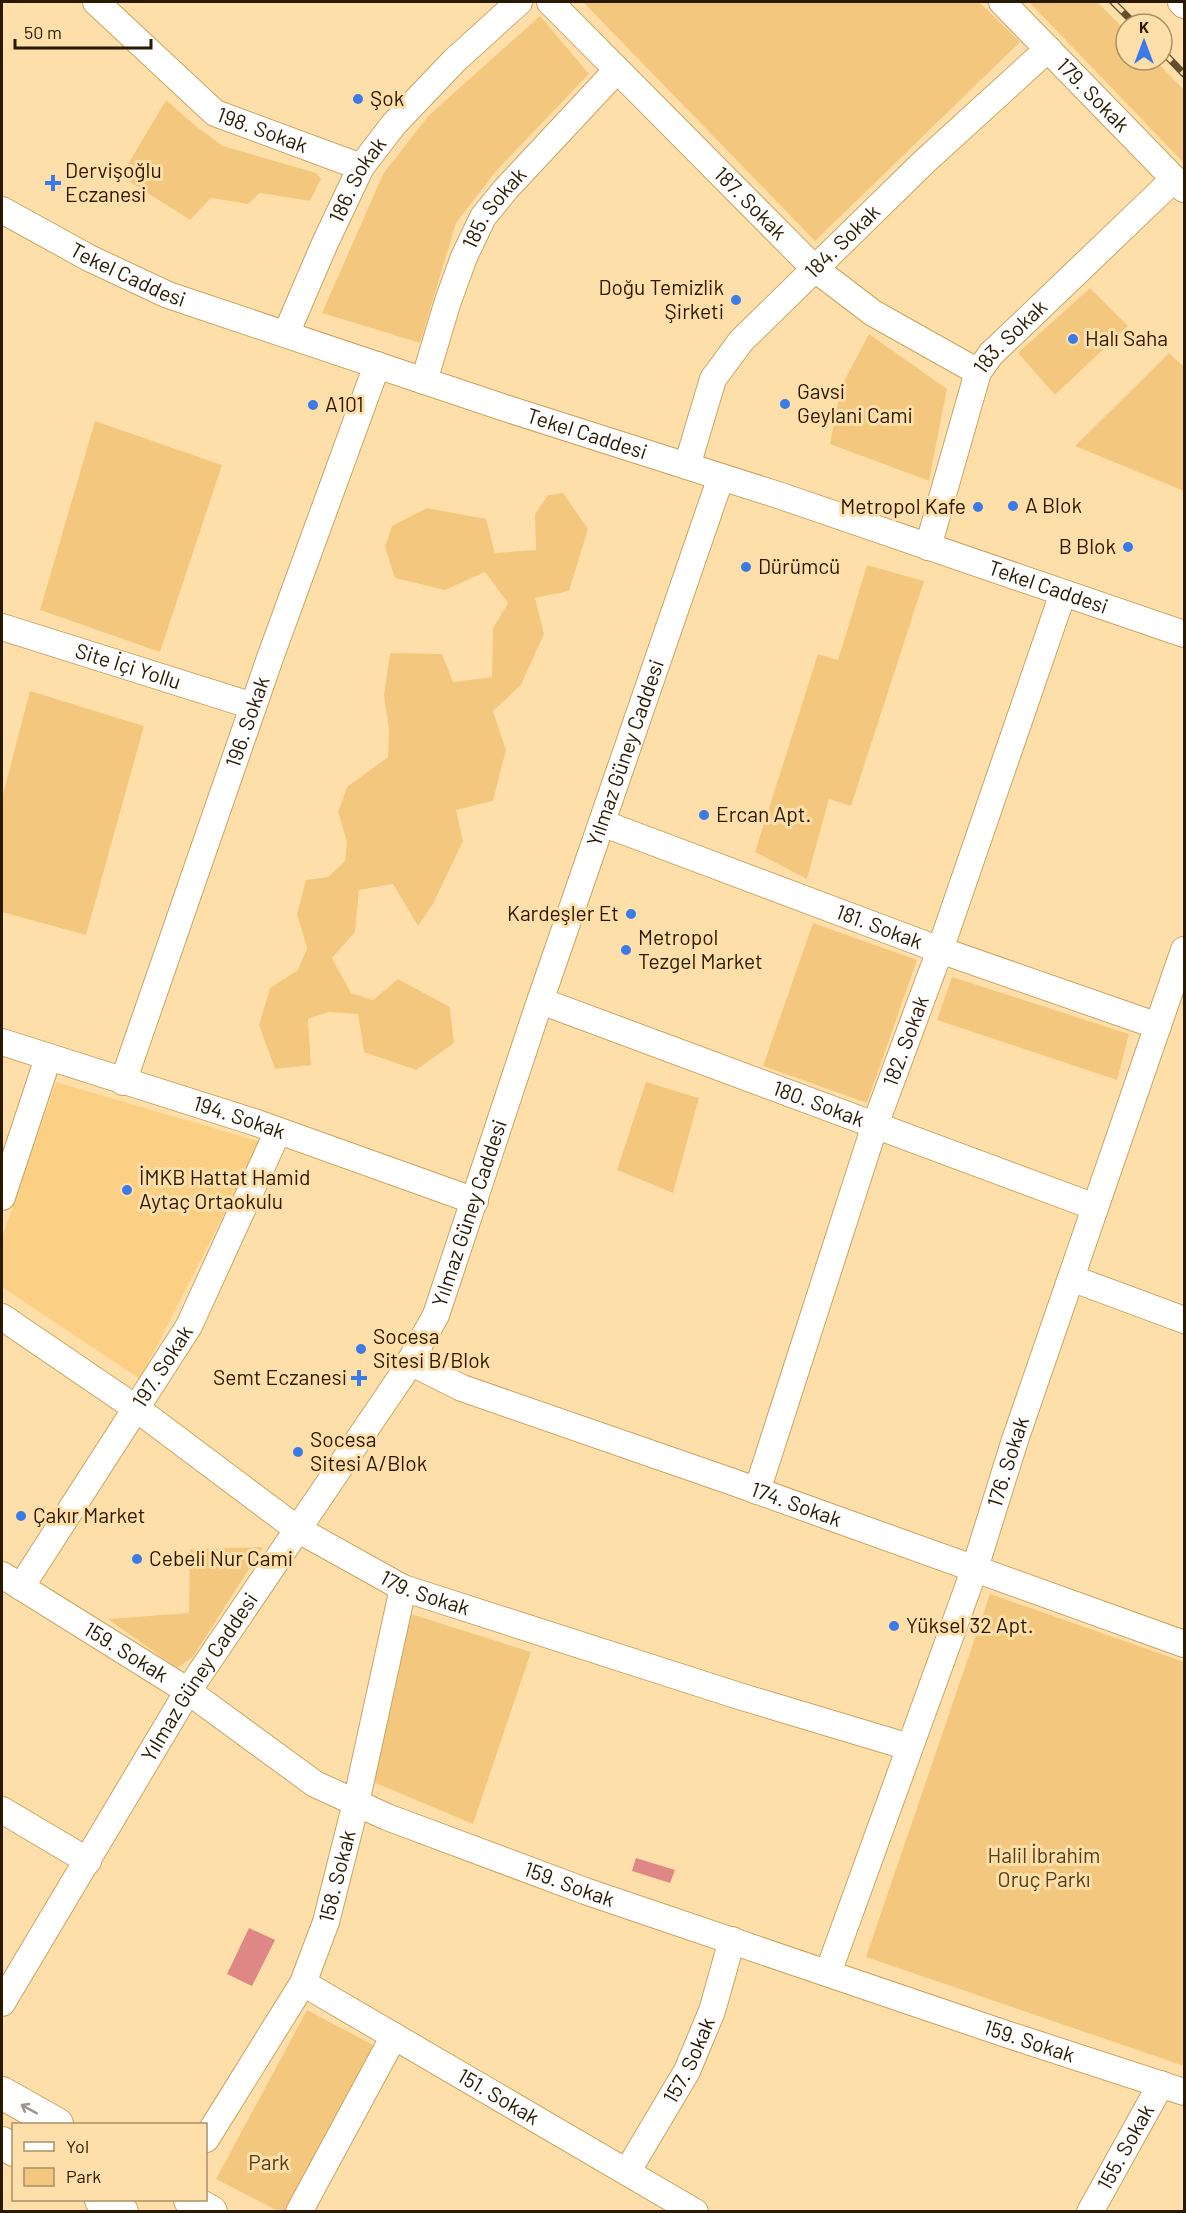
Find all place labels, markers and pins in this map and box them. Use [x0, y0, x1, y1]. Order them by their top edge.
place label: Şok [370, 85, 404, 110]
marker: Şok [351, 92, 365, 106]
place label: Dervişoğlu Eczanesi [65, 157, 162, 206]
marker: Dervişoğlu Eczanesi [46, 176, 60, 190]
place label: Doğu Temizlik Şirketi [598, 274, 724, 323]
marker: Doğu Temizlik Şirketi [729, 293, 743, 307]
place label: Halı Saha [1085, 325, 1168, 350]
marker: Halı Saha [1066, 332, 1080, 346]
place label: Gavsi Geylani Cami [797, 378, 913, 427]
place label: A101 [325, 391, 364, 416]
marker: Gavsi Geylani Cami [778, 397, 792, 411]
marker: A101 [306, 398, 320, 412]
place label: A Blok [1025, 492, 1082, 517]
place label: Metropol Kafe [840, 493, 966, 518]
marker: A Blok [1006, 499, 1020, 513]
marker: Metropol Kafe [971, 500, 985, 514]
place label: B Blok [1059, 533, 1116, 558]
marker: B Blok [1121, 540, 1135, 554]
place label: Dürümcü [758, 553, 840, 578]
marker: Dürümcü [739, 560, 753, 574]
place label: Ercan Apt. [716, 801, 811, 826]
marker: Ercan Apt. [697, 808, 711, 822]
place label: Kardeşler Et [507, 900, 619, 925]
marker: Kardeşler Et [624, 907, 638, 921]
place label: Metropol Tezgel Market [638, 924, 763, 973]
marker: Metropol Tezgel Market [619, 943, 633, 957]
place label: İMKB Hattat Hamid Aytaç Ortaokulu [139, 1164, 310, 1213]
marker: İMKB Hattat Hamid Aytaç Ortaokulu [120, 1183, 134, 1197]
place label: Socesa Sitesi B/Blok [373, 1323, 490, 1372]
marker: Socesa Sitesi B/Blok [354, 1342, 368, 1356]
place label: Semt Eczanesi [213, 1364, 347, 1389]
marker: Semt Eczanesi [352, 1371, 366, 1385]
place label: Socesa Sitesi A/Blok [310, 1426, 427, 1475]
marker: Socesa Sitesi A/Blok [291, 1445, 305, 1459]
place label: Çakır Market [33, 1502, 145, 1527]
marker: Çakır Market [14, 1509, 28, 1523]
place label: Cebeli Nur Cami [149, 1545, 293, 1570]
marker: Cebeli Nur Cami [130, 1552, 144, 1566]
place label: Yüksel 32 Apt. [906, 1612, 1033, 1637]
marker: Yüksel 32 Apt. [887, 1619, 901, 1633]

